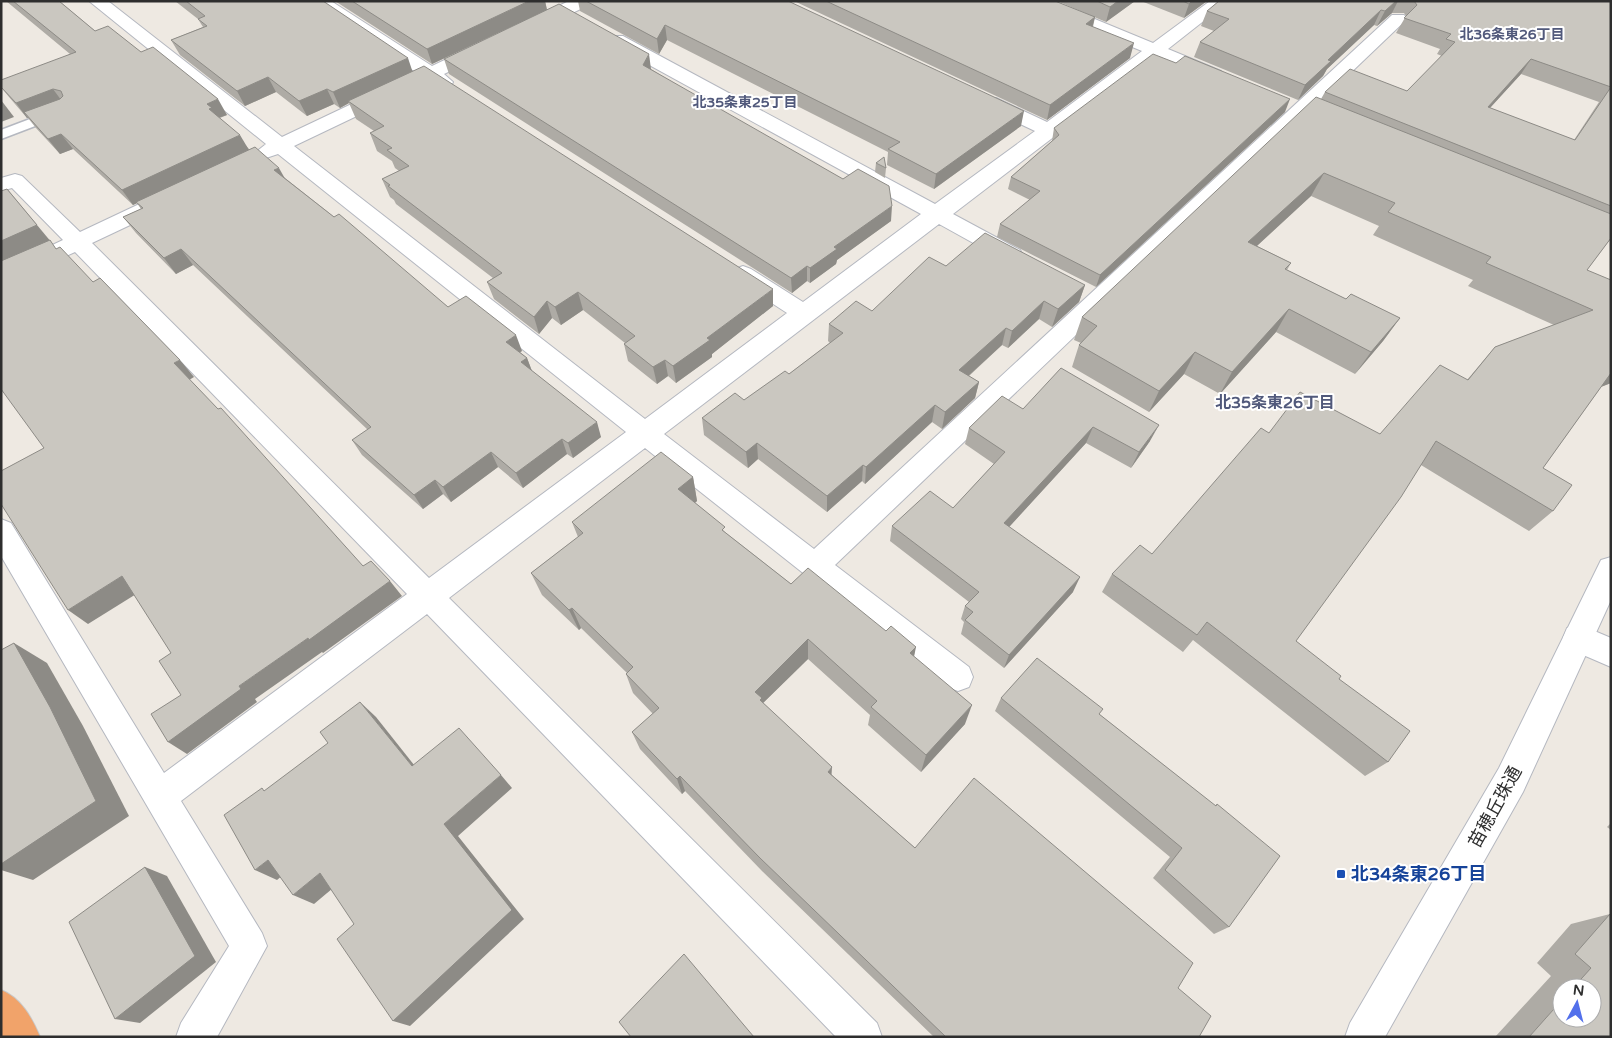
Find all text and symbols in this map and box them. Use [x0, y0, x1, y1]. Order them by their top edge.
district label: 北36条東26丁目 [1459, 26, 1565, 43]
district label: 北35条東25丁目 [692, 94, 798, 111]
district label: 北35条東26丁目 [1215, 393, 1335, 413]
street label: 苗穂丘珠通 [1464, 762, 1526, 852]
place label: 北34条東26丁目 [1351, 863, 1486, 885]
marker: 北34条東26丁目 [1335, 868, 1347, 880]
north arrow [1552, 978, 1602, 1028]
text: N [1572, 981, 1585, 1000]

